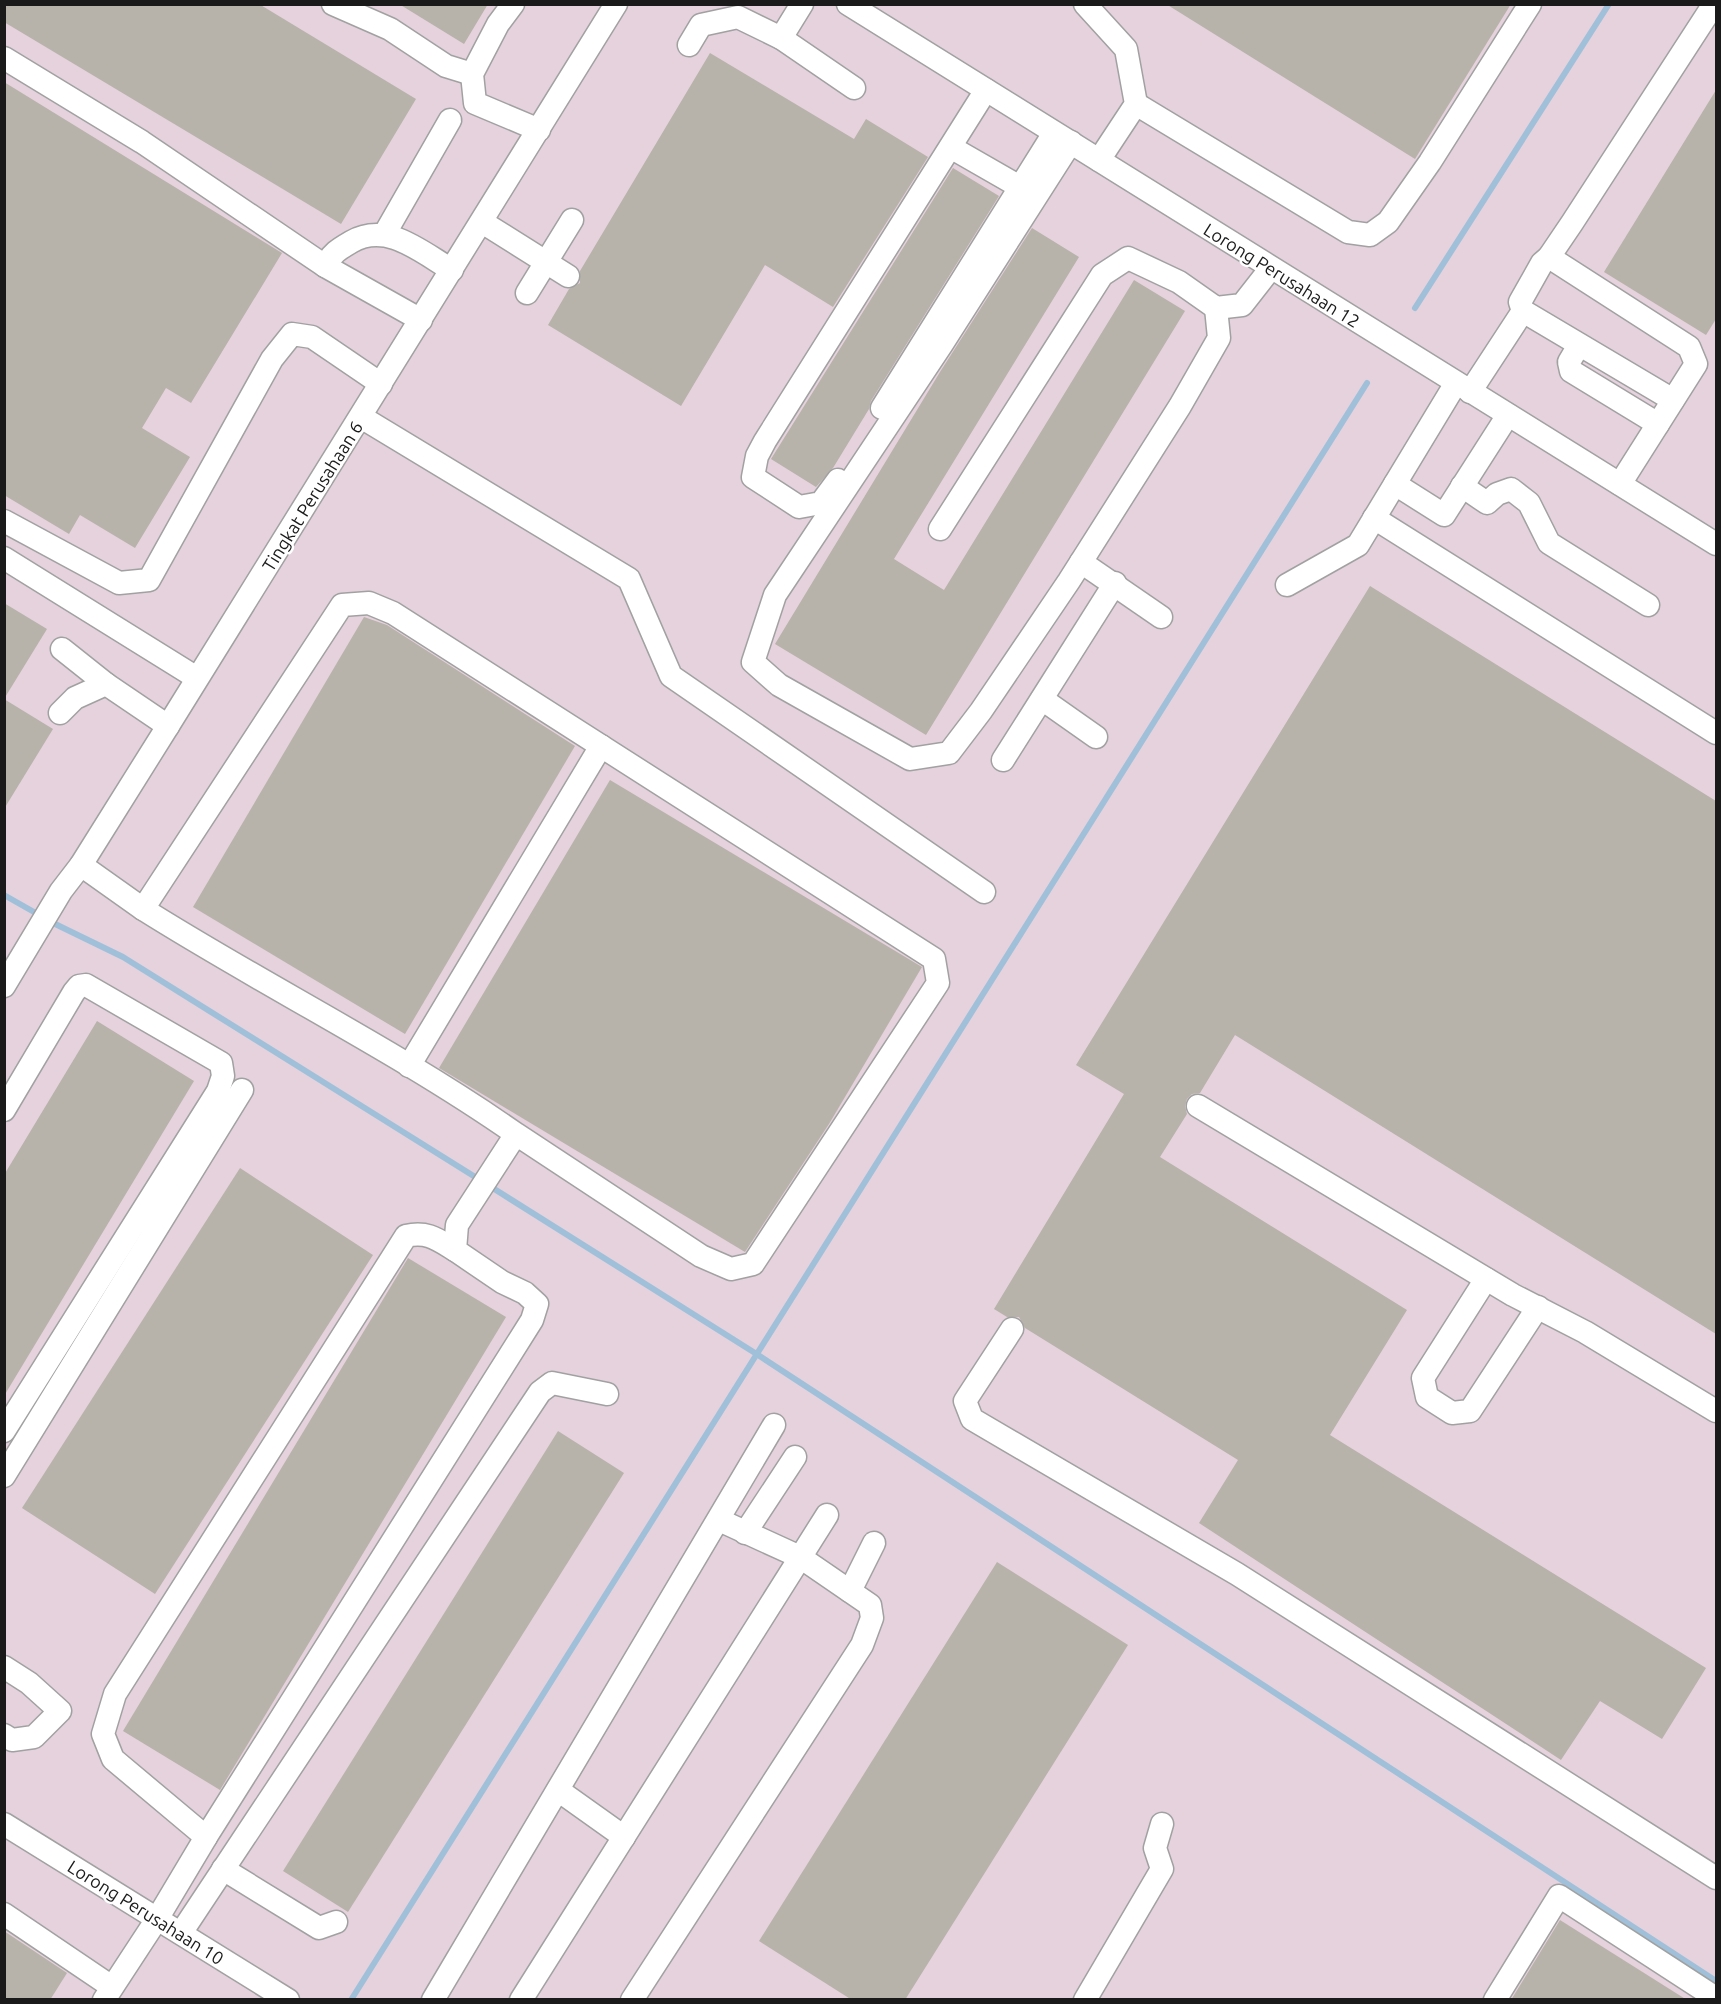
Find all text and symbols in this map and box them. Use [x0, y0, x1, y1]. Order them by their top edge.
street label: Lorong Perusahaan 12 [1200, 219, 1364, 331]
street label: Tingkat Perusahaan 6 [258, 417, 366, 575]
street label: Lorong Perusahaan 10 [64, 1856, 228, 1968]

